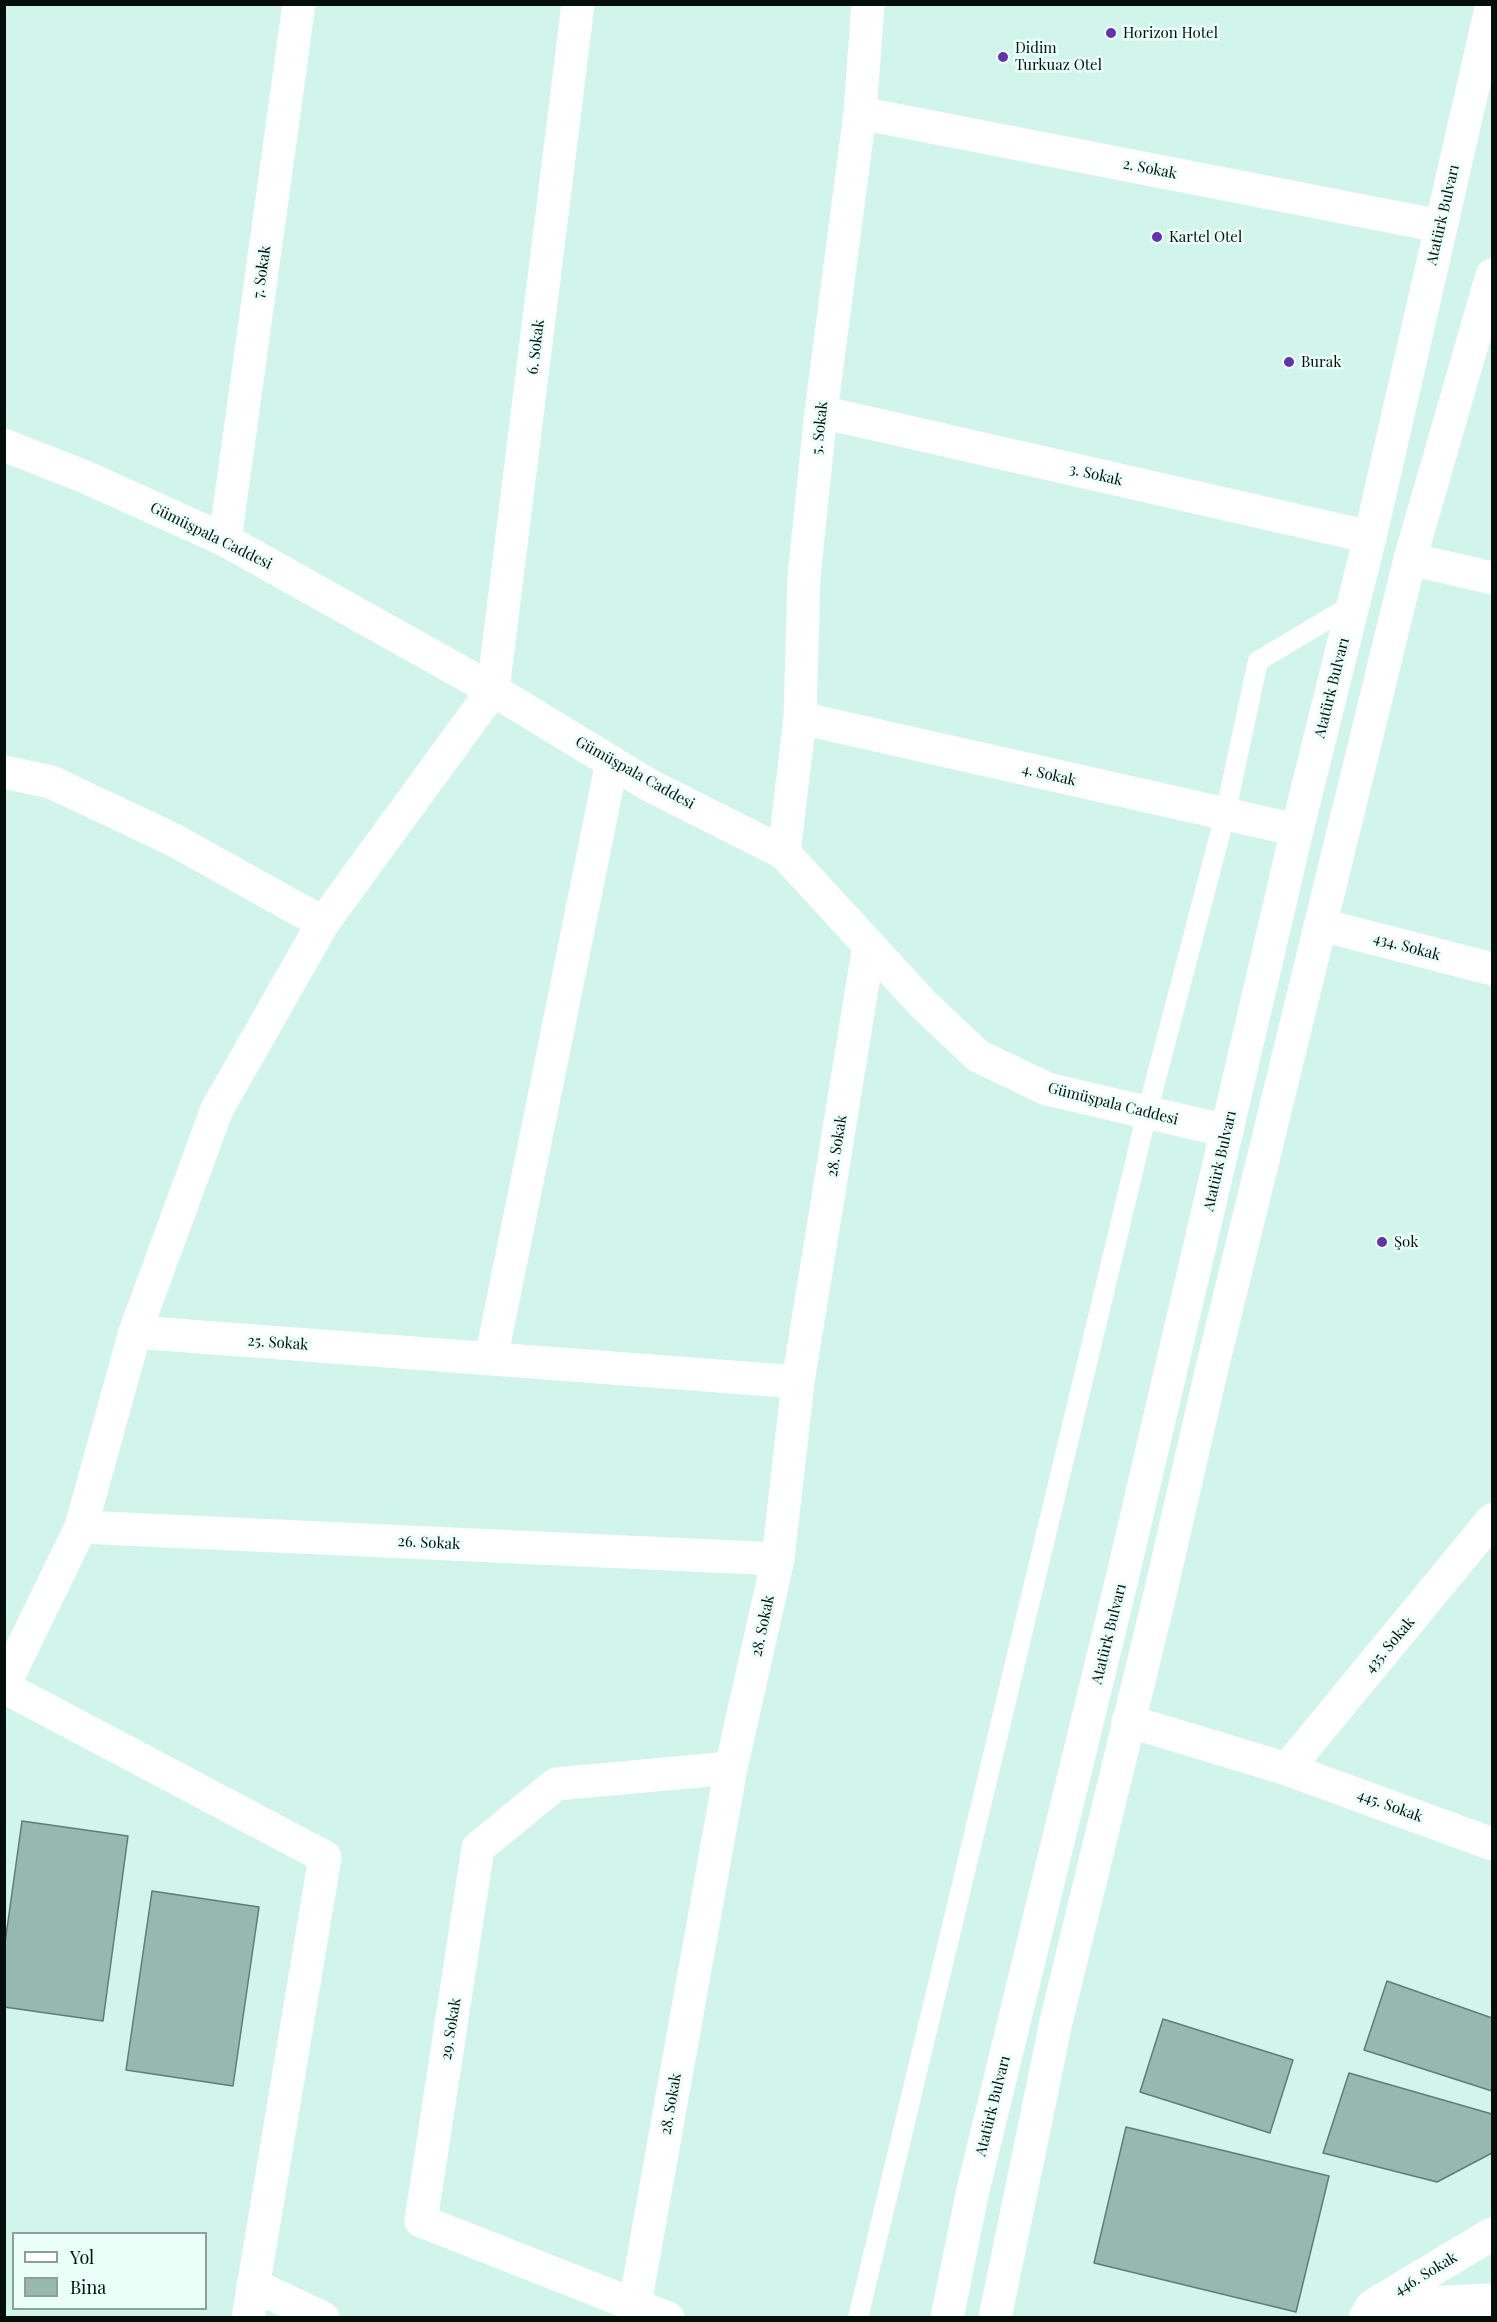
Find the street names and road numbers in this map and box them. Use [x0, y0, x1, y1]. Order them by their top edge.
street label: 2. Sokak [1121, 155, 1179, 183]
street label: Atatürk Bulvarı [1423, 163, 1463, 267]
street label: 7. Sokak [249, 244, 275, 300]
street label: 6. Sokak [524, 318, 548, 376]
street label: 5. Sokak [808, 400, 832, 456]
street label: 3. Sokak [1068, 460, 1124, 490]
street label: Gümüşpala Caddesi [147, 499, 275, 573]
street label: Atatürk Bulvarı [1311, 636, 1353, 740]
street label: Gümüşpala Caddesi [572, 733, 698, 813]
street label: 4. Sokak [1020, 760, 1078, 790]
street label: 434. Sokak [1371, 929, 1443, 965]
street label: Gümüşpala Caddesi [1046, 1079, 1180, 1129]
street label: Atatürk Bulvarı [1200, 1109, 1240, 1213]
street label: 28. Sokak [823, 1114, 851, 1178]
street label: 25. Sokak [247, 1332, 309, 1354]
street label: 26. Sokak [397, 1532, 461, 1554]
street label: Atatürk Bulvarı [1088, 1582, 1130, 1686]
street label: 28. Sokak [748, 1594, 778, 1658]
street label: 435. Sokak [1361, 1613, 1419, 1677]
street label: 445. Sokak [1355, 1786, 1425, 1826]
street label: 29. Sokak [437, 1997, 465, 2061]
street label: Atatürk Bulvarı [972, 2054, 1014, 2158]
street label: 28. Sokak [657, 2072, 685, 2136]
street label: 446. Sokak [1391, 2248, 1461, 2300]

